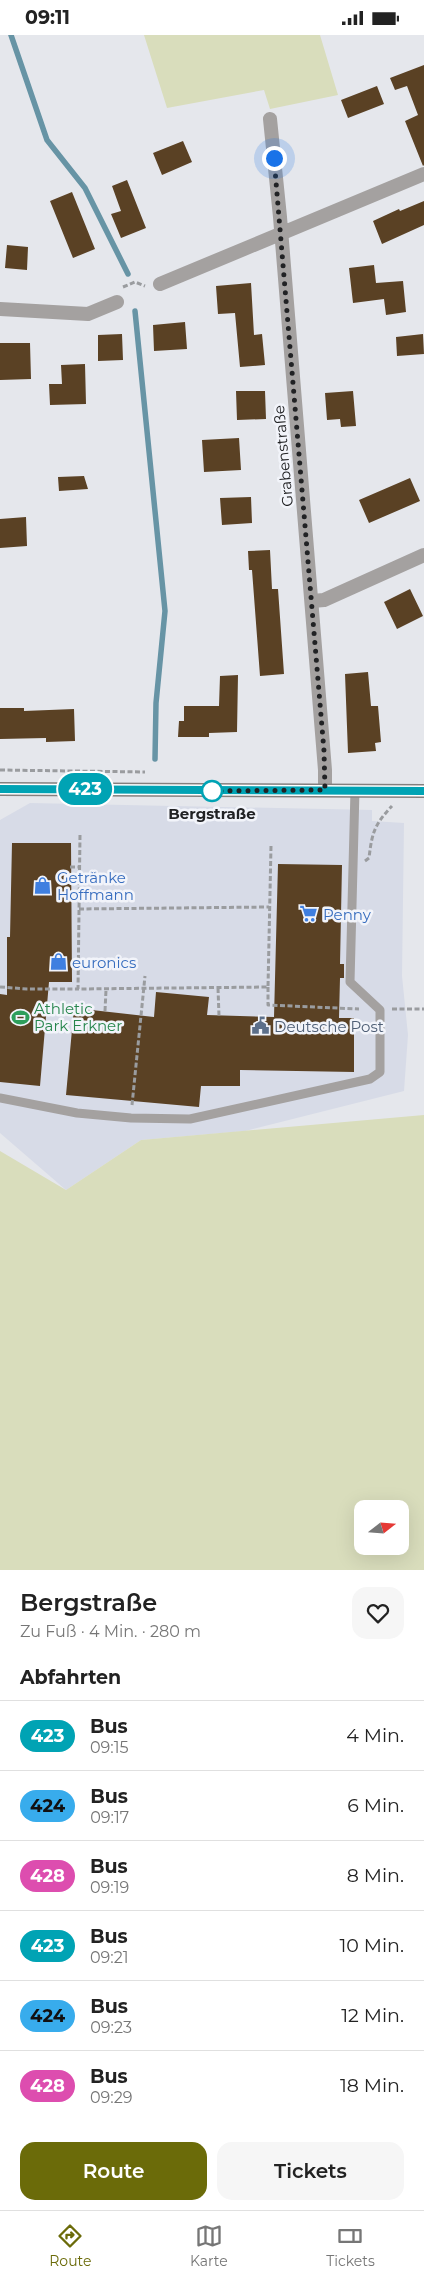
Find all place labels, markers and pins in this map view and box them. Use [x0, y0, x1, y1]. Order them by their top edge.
marker: Bergstraße [201, 780, 223, 802]
place label: Bergstraße [168, 804, 256, 823]
place label: Getränke Hoffmann [57, 868, 134, 904]
shop icon: Getränke Hoffmann [33, 876, 53, 896]
supermarket icon: Penny [299, 904, 319, 924]
place label: Penny [323, 905, 372, 924]
shop icon: euronics [48, 952, 68, 972]
place label: euronics [72, 953, 136, 972]
place label: Athletic Park Erkner [34, 999, 122, 1035]
sports icon: Athletic Park Erkner [10, 1007, 30, 1027]
public building icon: Deutsche Post [250, 1016, 270, 1036]
place label: Deutsche Post [274, 1017, 384, 1036]

